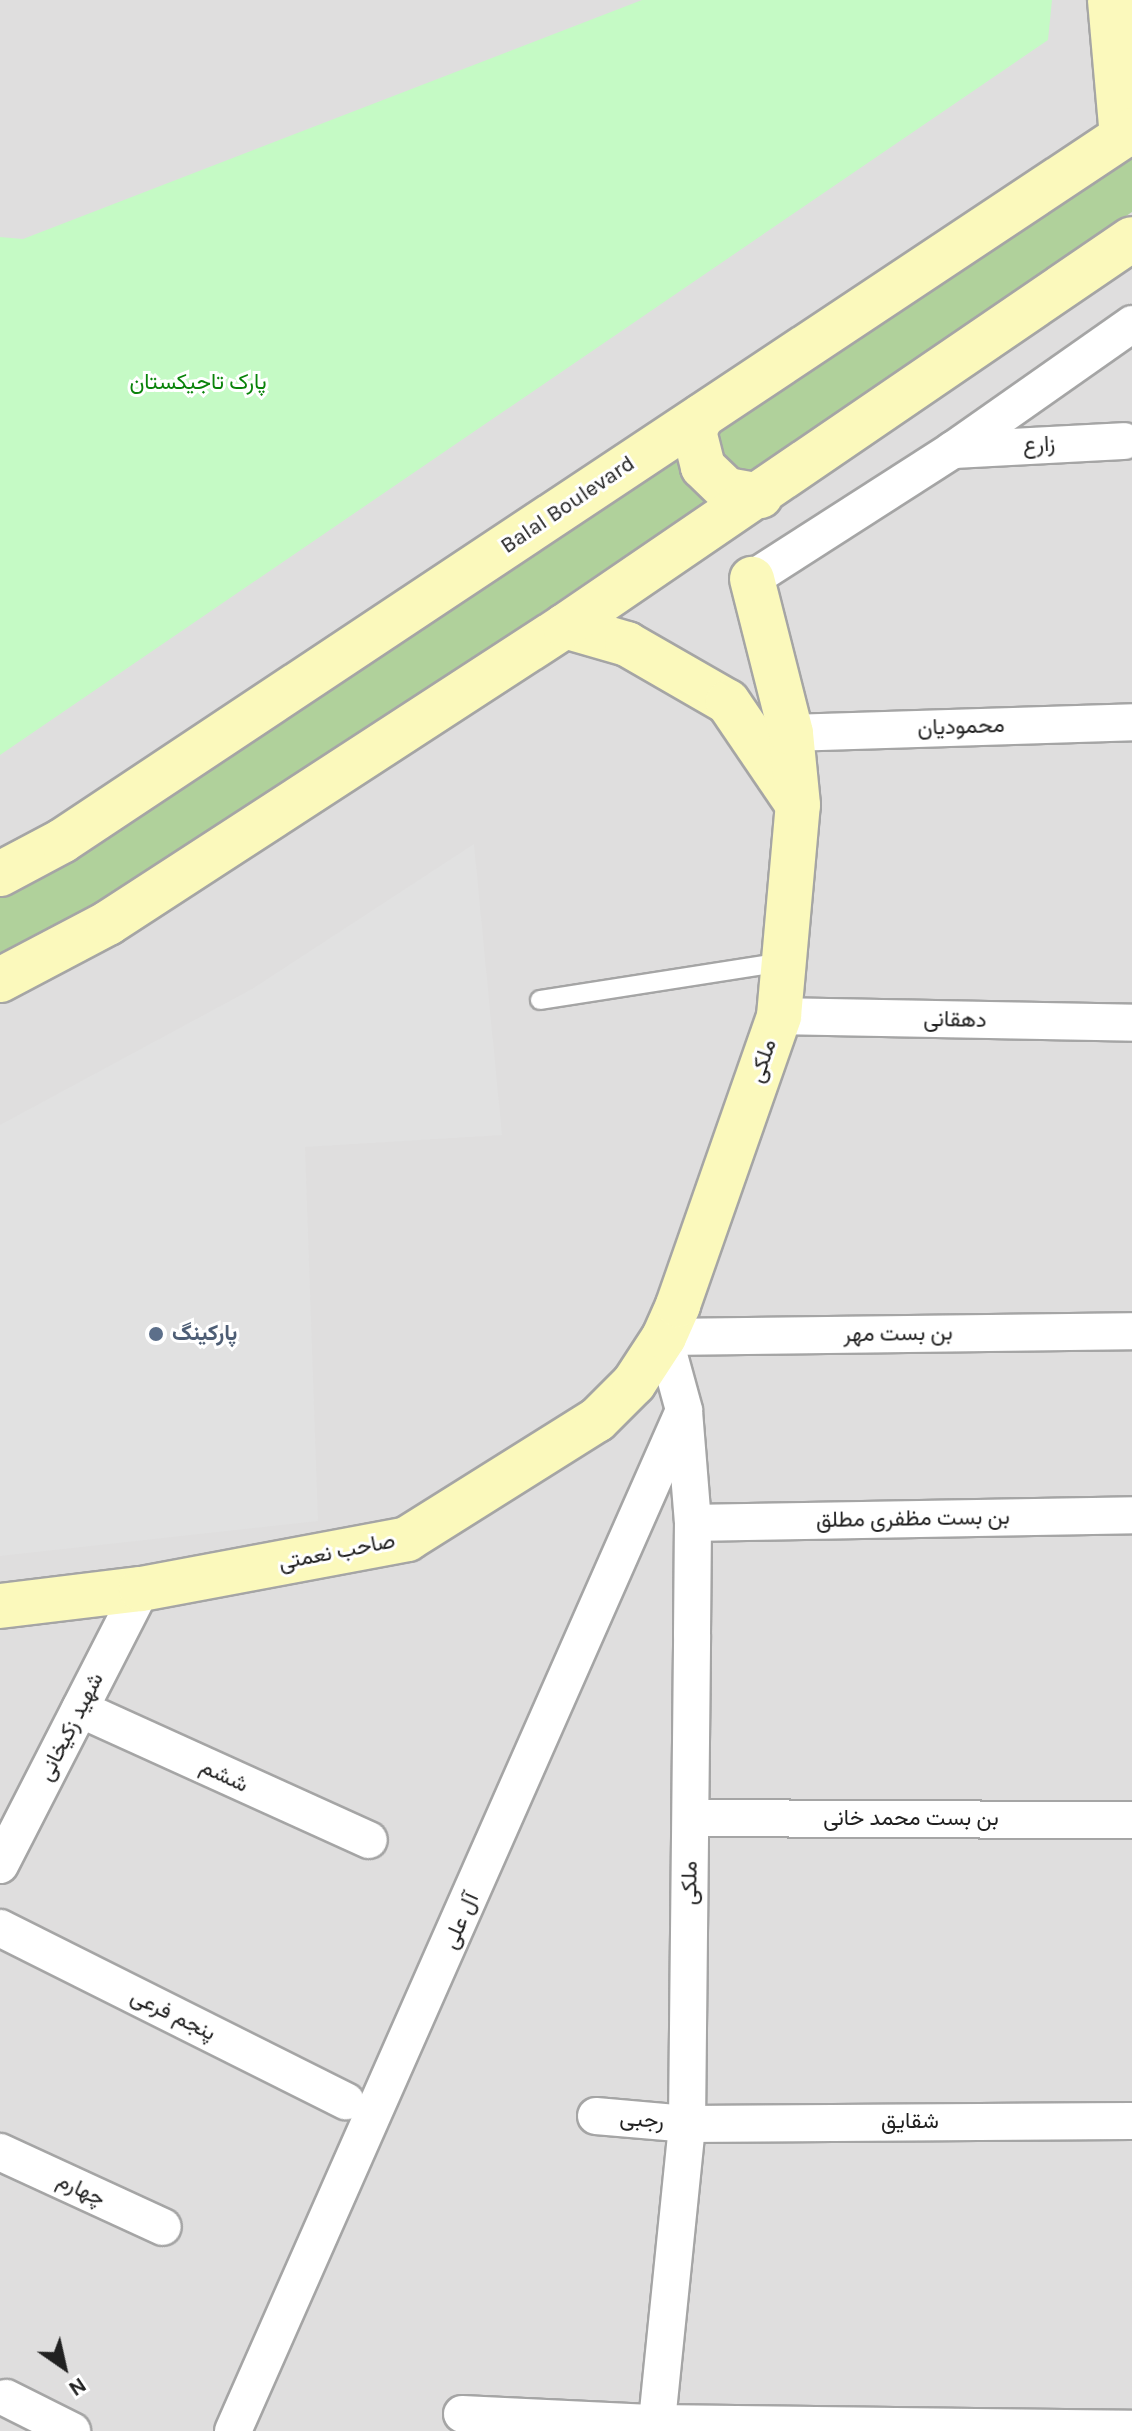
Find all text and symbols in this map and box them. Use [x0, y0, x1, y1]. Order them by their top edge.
park label: پارک تاجیکستان [129, 370, 267, 396]
street label: زارع [1022, 431, 1056, 459]
street label: Balal Boulevard [496, 450, 640, 560]
street label: محمودیان [917, 712, 1005, 742]
street label: دهقانی [923, 1006, 987, 1034]
street label: ملکی [743, 1036, 783, 1086]
street label: بن بست مهر [843, 1320, 953, 1348]
place label: پارکینگ [172, 1321, 237, 1347]
marker: پارکینگ [147, 1325, 165, 1343]
street label: بن بست مظفری مطلق [816, 1504, 1010, 1534]
street label: صاحب نعمتی [276, 1528, 398, 1576]
street label: شهید زکیخانی [33, 1669, 109, 1785]
street label: ششم [196, 1753, 252, 1799]
street label: بن بست محمد خانی [823, 1806, 999, 1832]
street label: ملکی [676, 1861, 704, 1905]
street label: آل علی [437, 1889, 485, 1953]
street label: پنجم فرعی [126, 1983, 220, 2047]
street label: رجبی [619, 2105, 665, 2135]
street label: شقایق [881, 2109, 939, 2135]
street label: چهارم [53, 2167, 109, 2213]
north arrow [24, 2327, 104, 2407]
text: N [64, 2372, 91, 2402]

